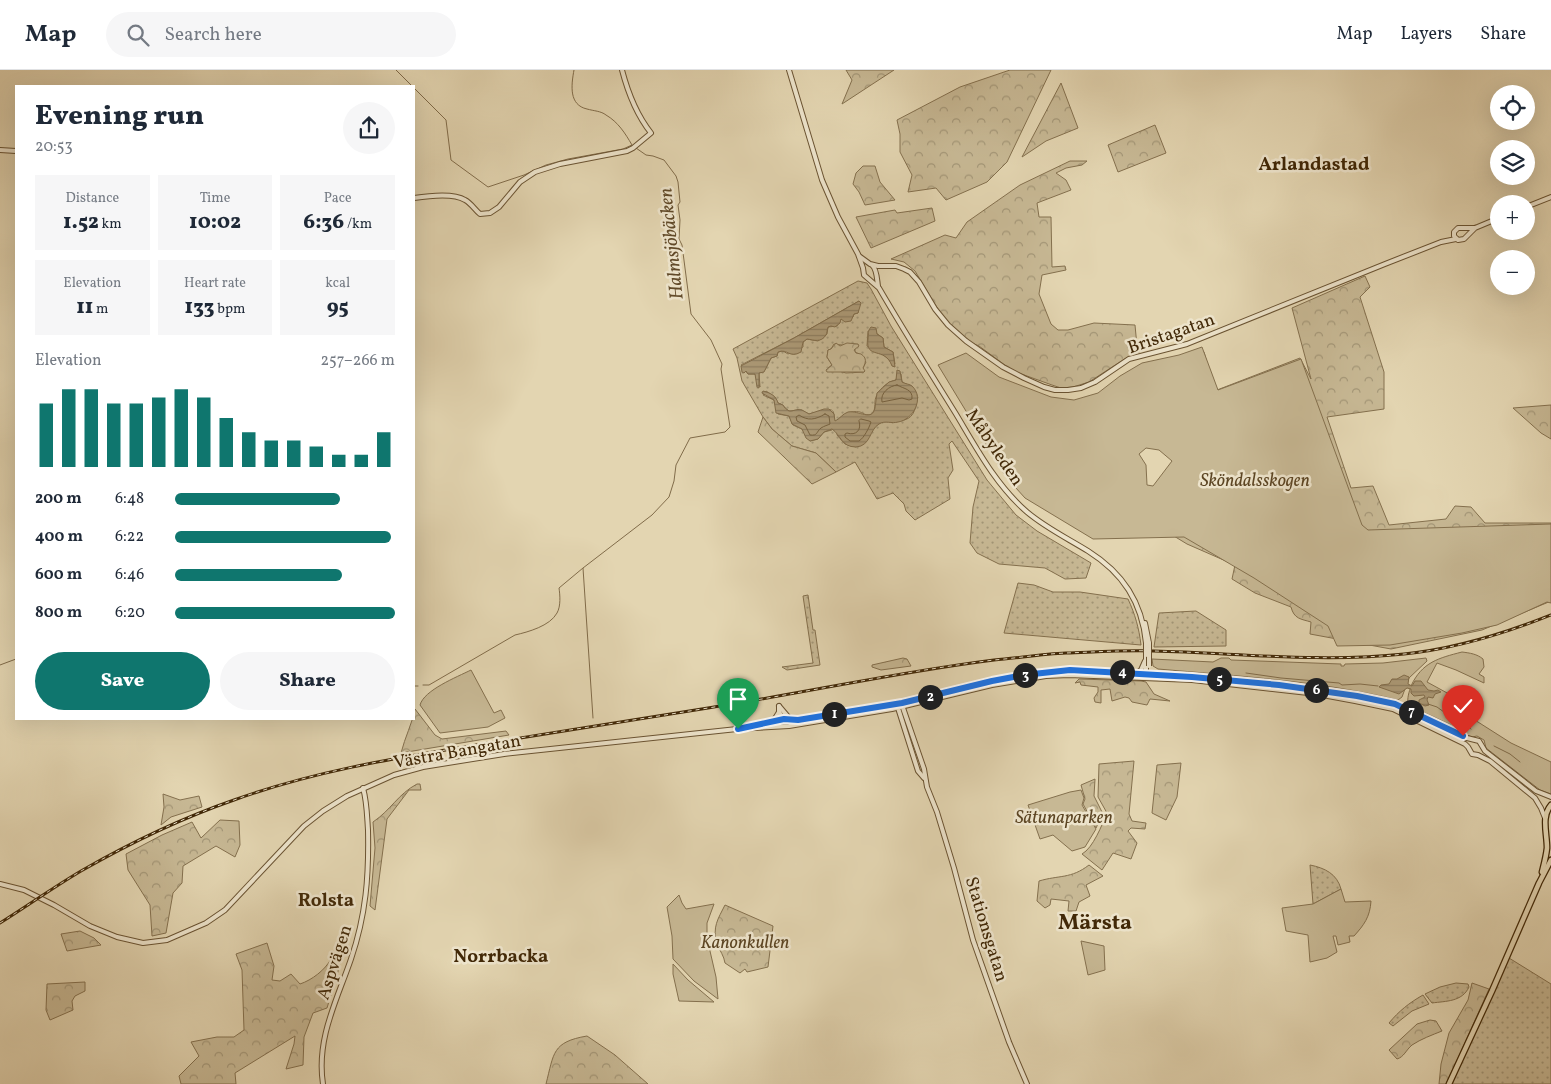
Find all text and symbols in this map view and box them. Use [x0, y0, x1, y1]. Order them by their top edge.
search box [106, 12, 456, 57]
text: Map [25, 18, 76, 52]
icon: search [124, 21, 152, 49]
text: Search here [164, 22, 262, 48]
text: Map [1336, 22, 1372, 47]
text: Layers [1400, 22, 1452, 47]
text: Share [1480, 22, 1526, 47]
map controls [1490, 85, 1535, 295]
button: locate [1490, 85, 1535, 130]
text: Evening run [35, 97, 204, 136]
button: share [343, 102, 395, 154]
text: 20:53 [35, 136, 73, 158]
button: layers [1490, 140, 1535, 185]
district label: Arlandastad [1258, 152, 1370, 178]
water label: Halmsjöbäcken [653, 187, 691, 301]
text: Distance [66, 189, 119, 208]
text: Time [200, 189, 230, 208]
text: Pace [324, 189, 352, 208]
button: + [1490, 195, 1535, 240]
text: 1.52 [63, 208, 99, 237]
text: 10:02 [189, 208, 241, 237]
text: 6:36 [303, 208, 344, 237]
text: km [99, 215, 122, 234]
text: /km [344, 215, 372, 234]
button: − [1490, 250, 1535, 295]
text: Elevation [63, 274, 121, 293]
text: Heart rate [184, 274, 246, 293]
text: kcal [325, 274, 350, 293]
text: 11 [76, 293, 93, 322]
text: 133 [185, 293, 215, 322]
text: 95 [327, 293, 349, 322]
text: m [93, 300, 108, 319]
text: bpm [215, 300, 245, 319]
street label: Bristagatan [1124, 308, 1219, 361]
text: Elevation [35, 350, 102, 372]
text: 257–266 m [320, 350, 395, 372]
street label: Måbyleden [959, 404, 1029, 492]
park label: Sköndalsskogen [1200, 469, 1310, 494]
text: 200 m [35, 488, 82, 510]
text: 6:48 [115, 488, 144, 510]
text: 400 m [35, 526, 83, 548]
text: 6:22 [115, 526, 144, 548]
text: 600 m [35, 564, 82, 586]
text: 6:46 [115, 564, 144, 586]
text: 800 m [35, 602, 82, 624]
text: 6:20 [115, 602, 145, 624]
button: Save [35, 652, 210, 710]
button: Share [220, 652, 395, 710]
pin: 4 [1110, 660, 1134, 684]
pin: 3 [1012, 662, 1038, 688]
text: 4 [1118, 663, 1127, 682]
text: 3 [1022, 666, 1029, 685]
pin: 5 [1206, 666, 1232, 692]
text: 5 [1216, 670, 1223, 689]
pin [717, 678, 759, 729]
pin: 6 [1304, 678, 1328, 702]
text: 6 [1313, 681, 1320, 700]
pin: 2 [918, 684, 942, 710]
icon: arrive [724, 685, 752, 713]
pin [1442, 685, 1484, 736]
text: 2 [927, 688, 934, 707]
icon: check [1449, 692, 1477, 720]
pin: 7 [1398, 700, 1424, 724]
pin: 1 [822, 702, 846, 726]
text: 7 [1408, 703, 1415, 722]
text: 1 [832, 705, 837, 724]
street label: Västra Bangatan [392, 729, 523, 776]
park label: Sätunaparken [1015, 806, 1113, 831]
street label: Stationsgatan [958, 874, 1013, 985]
district label: Rolsta [298, 888, 354, 914]
district label: Märsta [1058, 908, 1132, 939]
street label: Aspvägen [312, 922, 359, 1003]
park label: Kanonkullen [701, 931, 789, 956]
district label: Norrbacka [454, 944, 548, 970]

